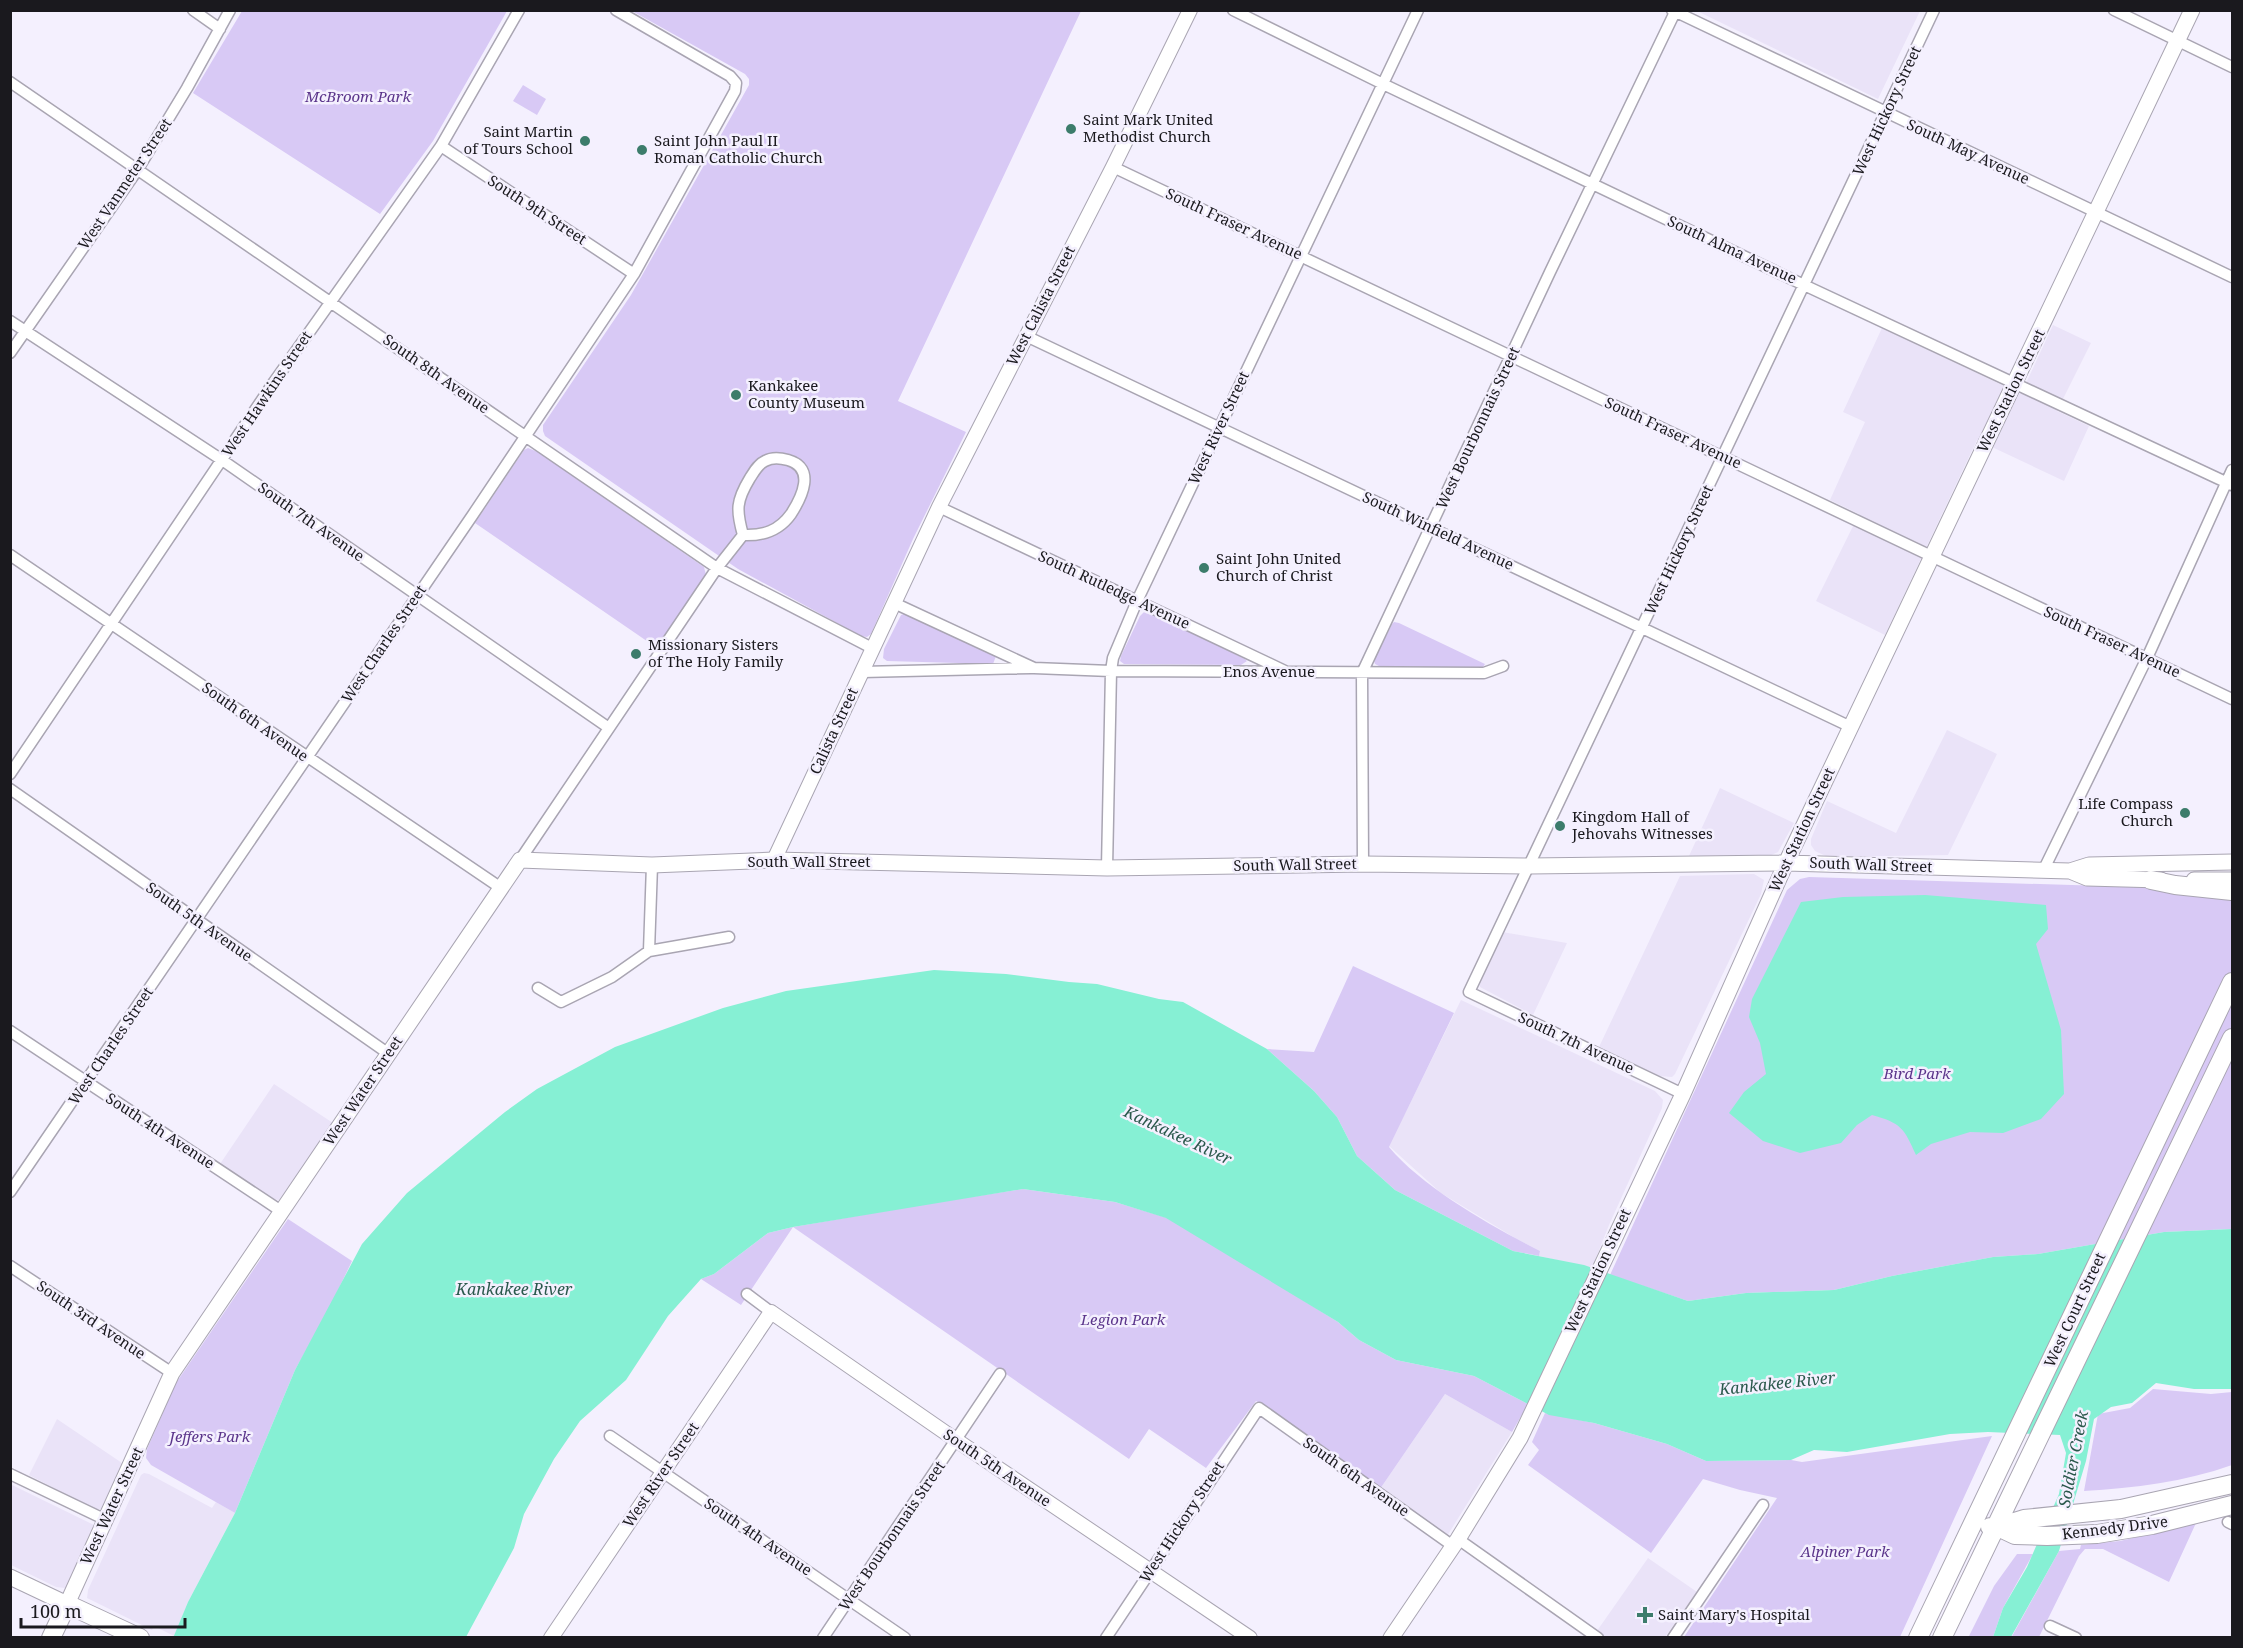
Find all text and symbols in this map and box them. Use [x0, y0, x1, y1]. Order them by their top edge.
street label: West Hickory Street [1847, 42, 1925, 179]
park label: McBroom Park [304, 86, 411, 106]
place label: Saint Mark United Methodist Church [1083, 109, 1213, 146]
street label: West Vanmeter Street [73, 114, 176, 253]
street label: South May Avenue [1904, 114, 2033, 188]
place label: Saint Martin of Tours School [464, 121, 573, 158]
marker: Saint Mark United Methodist Church [1064, 122, 1078, 136]
place label: Saint John Paul II Roman Catholic Church [654, 130, 823, 167]
marker: Saint Martin of Tours School [578, 134, 592, 148]
marker: Saint John Paul II Roman Catholic Church [635, 143, 649, 157]
street label: South 9th Street [484, 170, 591, 249]
street label: South Fraser Avenue [1163, 183, 1306, 264]
street label: South Alma Avenue [1665, 210, 1800, 288]
street label: West Calista Street [1001, 242, 1079, 369]
street label: West Station Street [1972, 326, 2049, 456]
street label: West Hawkins Street [217, 327, 316, 460]
street label: South 8th Avenue [379, 329, 494, 417]
street label: West Bourbonnais Street [1431, 343, 1524, 512]
street label: West River Street [1183, 368, 1253, 488]
place label: Kankakee County Museum [748, 375, 865, 412]
marker: Kankakee County Museum [729, 388, 743, 402]
street label: South Fraser Avenue [1602, 392, 1745, 473]
street label: South 7th Avenue [254, 477, 369, 565]
street label: West Hickory Street [1639, 481, 1717, 618]
street label: South Winfield Avenue [1360, 486, 1517, 574]
street label: South Rutledge Avenue [1035, 545, 1194, 633]
place label: Saint John United Church of Christ [1216, 548, 1341, 585]
marker: Saint John United Church of Christ [1197, 561, 1211, 575]
street label: West Charles Street [336, 581, 430, 706]
street label: South Fraser Avenue [2041, 601, 2184, 682]
place label: Missionary Sisters of The Holy Family [648, 634, 784, 671]
marker: Missionary Sisters of The Holy Family [629, 647, 643, 661]
street label: Enos Avenue [1223, 661, 1315, 681]
street label: South 6th Avenue [198, 677, 313, 765]
street label: Calista Street [804, 684, 862, 777]
street label: West Station Street [1764, 764, 1839, 895]
place label: Life Compass Church [2078, 793, 2173, 830]
place label: Kingdom Hall of Jehovahs Witnesses [1571, 806, 1713, 843]
marker: Life Compass Church [2178, 806, 2192, 820]
marker: Kingdom Hall of Jehovahs Witnesses [1553, 819, 1567, 833]
street label: South Wall Street [747, 851, 871, 871]
street label: South Wall Street [1809, 852, 1933, 876]
street label: South Wall Street [1233, 853, 1357, 875]
street label: South 5th Avenue [142, 877, 257, 965]
street label: West Charles Street [63, 983, 157, 1108]
street label: South 7th Avenue [1515, 1006, 1638, 1078]
street label: West Water Street [318, 1032, 406, 1149]
park label: Bird Park [1882, 1063, 1951, 1083]
street label: South 4th Avenue [102, 1088, 219, 1173]
water label: Kankakee River [1120, 1100, 1236, 1170]
street label: West Station Street [1560, 1205, 1635, 1336]
street label: West Court Street [2039, 1249, 2109, 1370]
street label: South 3rd Avenue [33, 1275, 150, 1363]
water label: Kankakee River [455, 1278, 573, 1300]
park label: Legion Park [1080, 1309, 1166, 1329]
water label: Kankakee River [1717, 1366, 1837, 1400]
water label: Soldier Creek [2053, 1408, 2093, 1509]
street label: West River Street [618, 1418, 703, 1531]
street label: South 5th Avenue [940, 1424, 1055, 1511]
park label: Jeffers Park [167, 1426, 251, 1446]
street label: South 6th Avenue [1299, 1432, 1414, 1520]
street label: West Water Street [75, 1443, 147, 1568]
street label: West Bourbonnais Street [833, 1457, 949, 1614]
street label: West Hickory Street [1134, 1457, 1228, 1586]
street label: South 4th Avenue [701, 1493, 816, 1580]
street label: Kennedy Drive [2061, 1511, 2169, 1543]
park label: Alpiner Park [1799, 1541, 1890, 1561]
scale bar [21, 1591, 184, 1629]
text: 100 m [30, 1599, 82, 1623]
place label: Saint Mary's Hospital [1658, 1604, 1810, 1624]
marker: Saint Mary's Hospital [1636, 1606, 1654, 1624]

